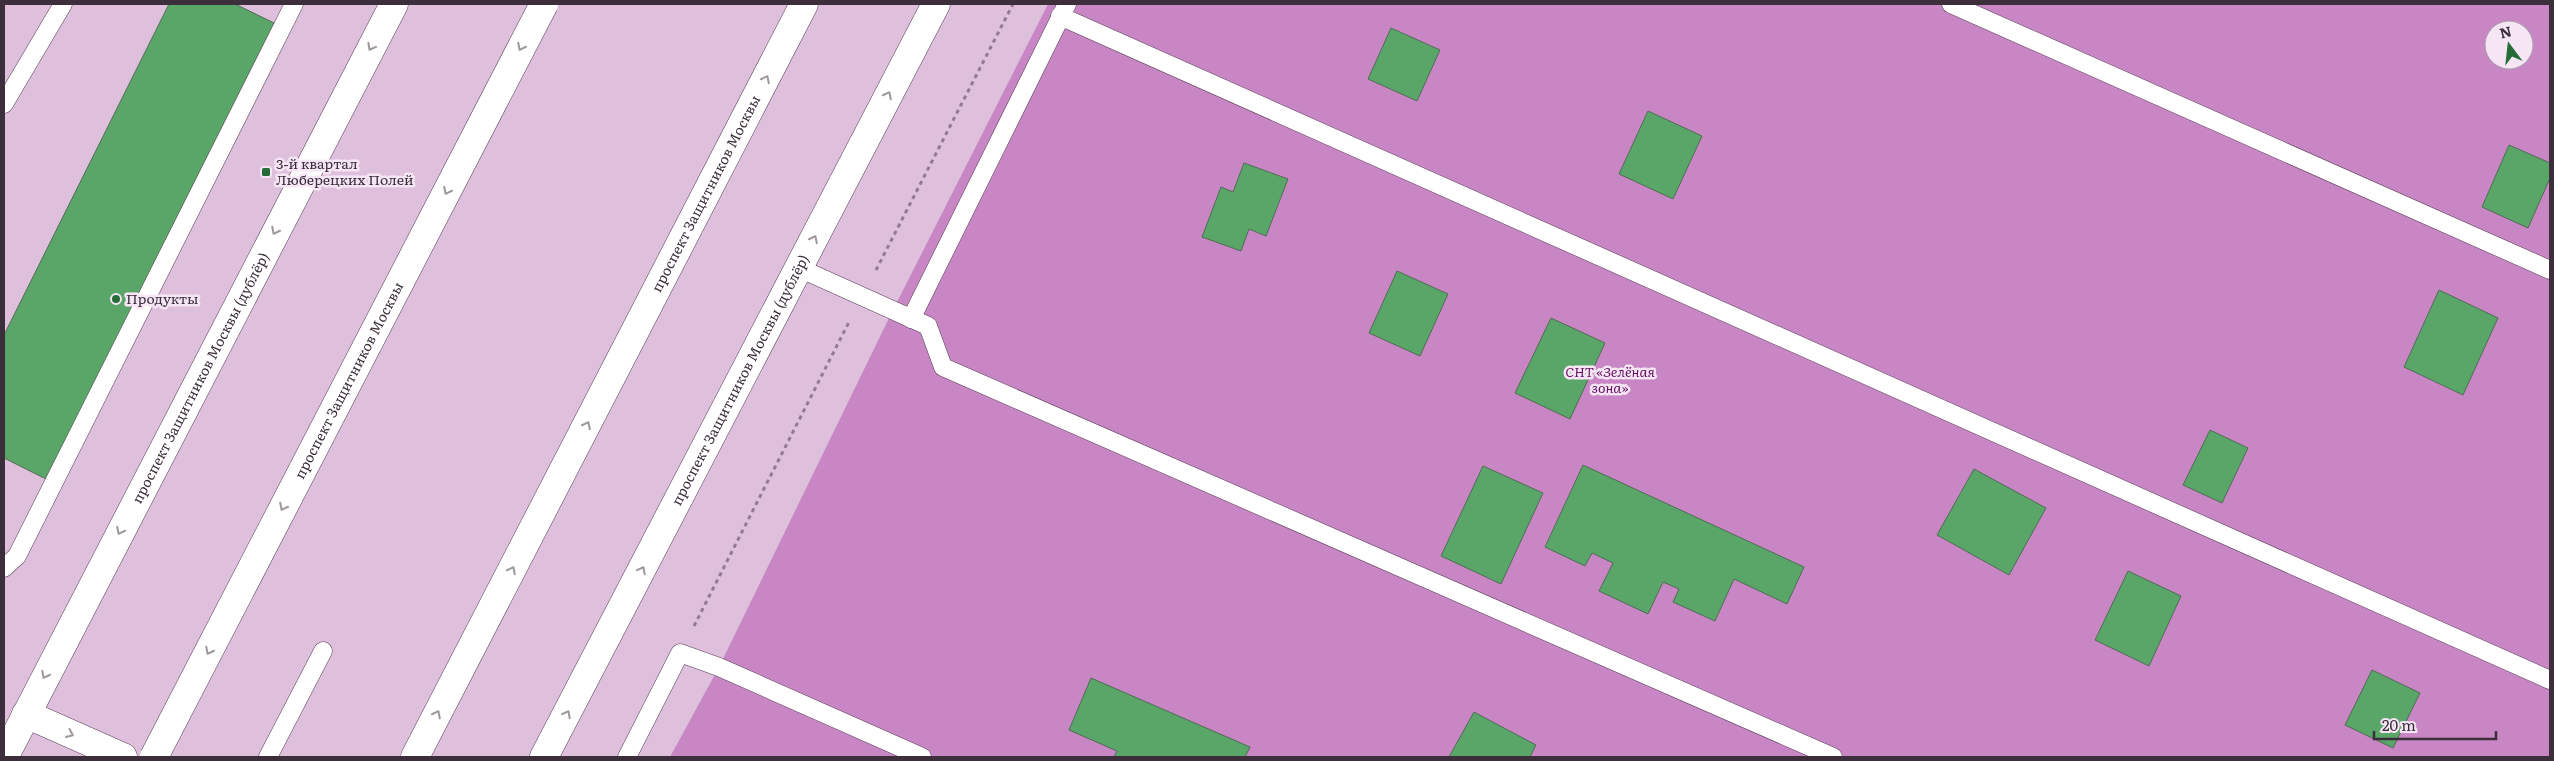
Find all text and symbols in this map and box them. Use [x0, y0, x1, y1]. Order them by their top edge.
north arrow [2484, 20, 2534, 70]
text: N [2497, 20, 2514, 43]
one-way arrow [368, 42, 378, 51]
one-way arrow [517, 42, 527, 51]
one-way arrow [760, 75, 770, 84]
street label: проспект Защитников Москвы [646, 91, 764, 295]
one-way arrow [882, 91, 892, 100]
place label: 3-й квартал Люберецких Полей [276, 153, 414, 189]
marker: 3-й квартал Люберецких Полей [260, 166, 272, 178]
one-way arrow [443, 186, 453, 195]
one-way arrow [271, 226, 281, 235]
one-way arrow [807, 235, 817, 244]
street label: проспект Защитников Москвы (дублёр) [126, 249, 273, 507]
street label: проспект Защитников Москвы (дублёр) [666, 251, 813, 508]
street label: проспект Защитников Москвы [289, 278, 407, 482]
place label: Продукты [126, 288, 199, 308]
marker: Продукты [110, 293, 122, 305]
park label: СНТ «Зелёная зона» [1565, 361, 1655, 397]
one-way arrow [581, 421, 591, 430]
one-way arrow [279, 501, 289, 510]
one-way arrow [116, 526, 126, 535]
one-way arrow [506, 566, 516, 575]
one-way arrow [636, 566, 646, 575]
one-way arrow [205, 646, 215, 655]
one-way arrow [41, 670, 51, 679]
scale bar [2374, 708, 2496, 740]
one-way arrow [431, 710, 441, 719]
one-way arrow [561, 710, 571, 719]
text: 20 m [2382, 713, 2416, 736]
one-way arrow [65, 727, 74, 738]

